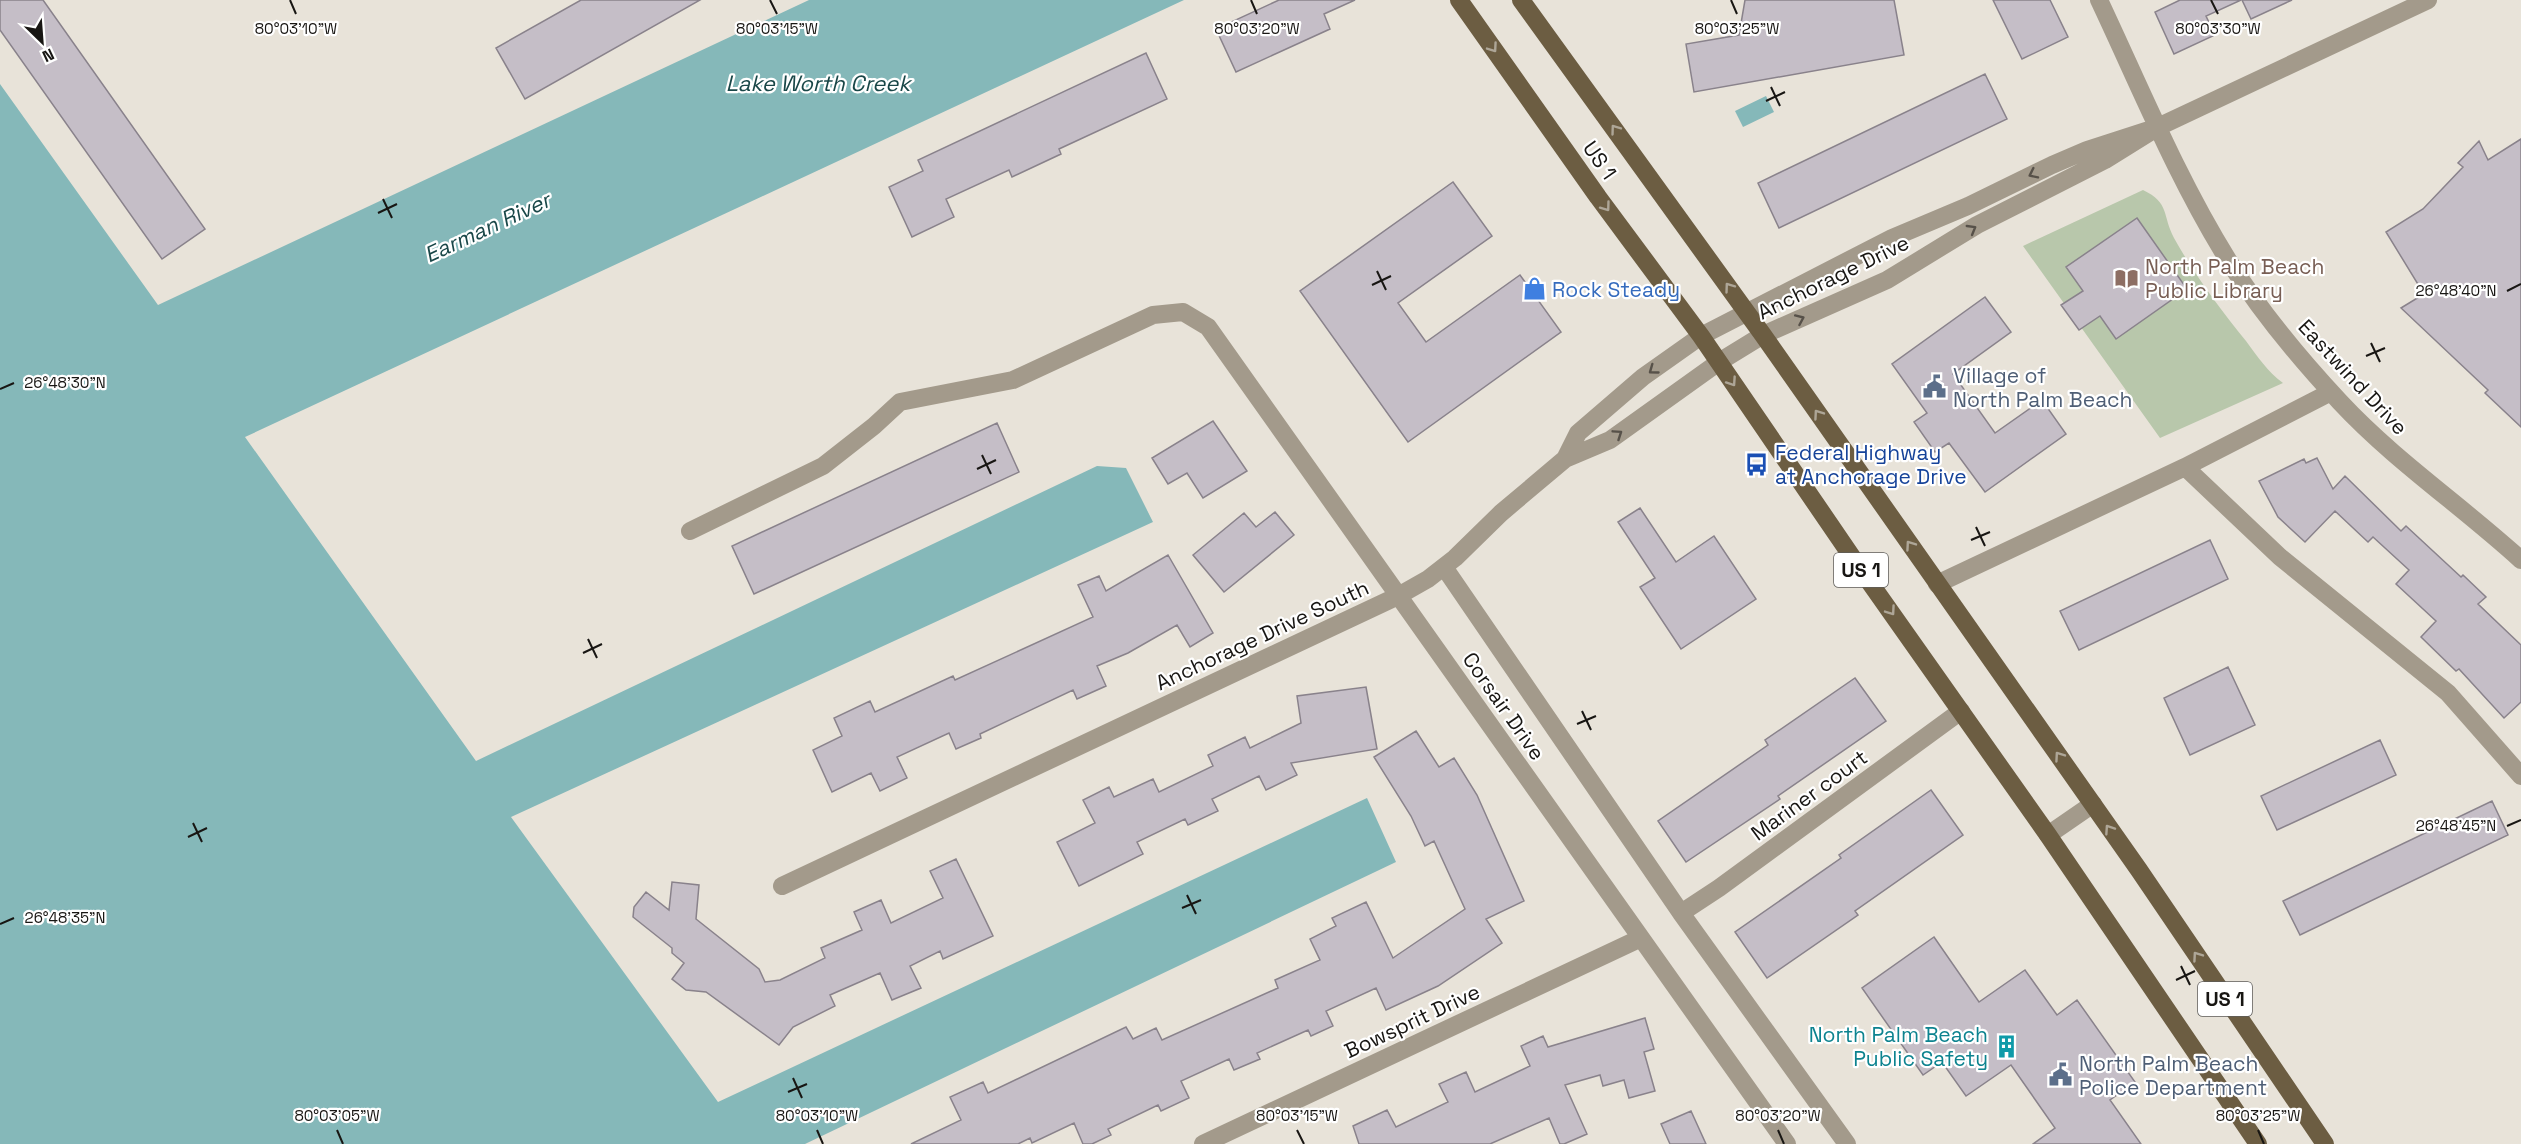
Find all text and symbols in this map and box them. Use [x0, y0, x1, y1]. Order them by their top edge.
north arrow [12, 12, 72, 72]
text: 80°03'10"W [255, 19, 337, 38]
text: 80°03'15"W [736, 19, 818, 38]
text: 80°03'20"W [1214, 19, 1300, 38]
text: 80°03'25"W [1695, 19, 1779, 38]
text: 80°03'30"W [2175, 19, 2261, 38]
one-way arrow [1486, 41, 1497, 52]
text: N [39, 43, 57, 67]
water label: Lake Worth Creek [726, 69, 912, 97]
one-way arrow [1611, 125, 1622, 136]
street label: US 1 [1577, 135, 1623, 185]
one-way arrow [2029, 167, 2040, 178]
water label: Earman River [419, 184, 557, 268]
one-way arrow [1598, 200, 1609, 211]
one-way arrow [1966, 224, 1976, 236]
street label: Anchorage Drive [1753, 229, 1913, 325]
place label: North Palm Beach Public Library [2145, 253, 2324, 304]
library icon: North Palm Beach Public Library [2114, 265, 2140, 291]
shop icon: Rock Steady [1521, 276, 1547, 302]
place label: Rock Steady [1552, 276, 1680, 303]
text: 26°48'40"N [2415, 281, 2497, 300]
one-way arrow [1725, 283, 1736, 294]
one-way arrow [1793, 314, 1804, 326]
street label: Eastwind Drive [2293, 314, 2413, 440]
place label: Village of North Palm Beach [1953, 362, 2132, 413]
one-way arrow [1649, 363, 1660, 374]
text: 26°48'30"N [24, 373, 106, 392]
public building icon: Village of North Palm Beach [1922, 374, 1948, 400]
one-way arrow [1725, 375, 1736, 386]
one-way arrow [1814, 409, 1825, 420]
one-way arrow [1612, 430, 1622, 442]
place label: Federal Highway at Anchorage Drive [1775, 439, 1967, 490]
bus stop icon: Federal Highway at Anchorage Drive [1744, 451, 1770, 477]
one-way arrow [1906, 541, 1917, 552]
road number: US 1 [1834, 553, 1888, 587]
street label: Anchorage Drive South [1151, 574, 1373, 696]
one-way arrow [1884, 605, 1895, 616]
street label: Corsair Drive [1457, 647, 1551, 765]
street label: Mariner court [1745, 744, 1873, 846]
one-way arrow [2055, 752, 2066, 763]
text: 26°48'45"N [2416, 816, 2496, 835]
one-way arrow [2106, 824, 2117, 835]
text: 26°48'35"N [25, 908, 105, 927]
one-way arrow [2194, 952, 2205, 963]
street label: Bowsprit Drive [1340, 978, 1484, 1064]
road number: US 1 [2198, 982, 2252, 1016]
place label: North Palm Beach Public Safety [1809, 1021, 1988, 1072]
building icon: North Palm Beach Public Safety [1993, 1033, 2019, 1059]
place label: North Palm Beach Police Department [2079, 1050, 2267, 1101]
public building icon: North Palm Beach Police Department [2048, 1062, 2074, 1088]
text: 80°03'05"W [294, 1106, 380, 1125]
text: 80°03'10"W [776, 1106, 858, 1125]
text: 80°03'15"W [1256, 1106, 1338, 1125]
text: 80°03'20"W [1735, 1106, 1821, 1125]
text: 80°03'25"W [2216, 1106, 2300, 1125]

